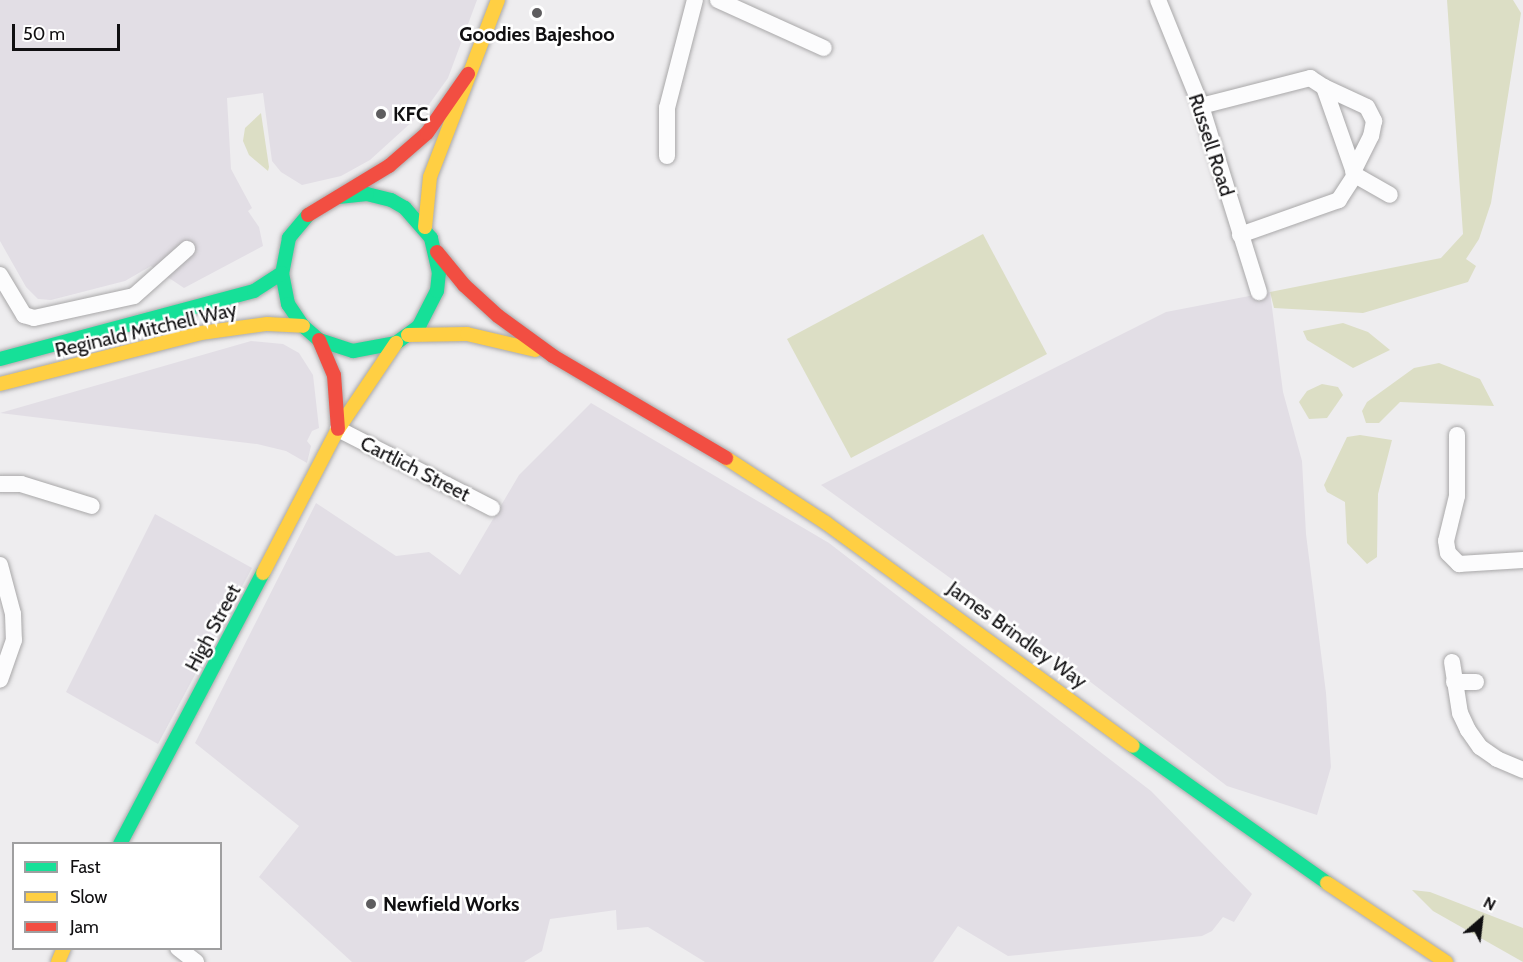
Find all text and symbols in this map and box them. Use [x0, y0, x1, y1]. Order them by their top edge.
marker: Goodies Bajeshoo [530, 6, 544, 20]
scale bar [15, 12, 123, 50]
place label: Goodies Bajeshoo [459, 22, 615, 46]
text: 50 m [23, 23, 65, 45]
street label: Russell Road [1183, 91, 1239, 199]
place label: KFC [393, 102, 428, 126]
marker: KFC [374, 107, 388, 121]
street label: Reginald Mitchell Way [53, 297, 239, 363]
street label: Cartlich Street [356, 431, 474, 507]
street label: James Brindley Way [943, 576, 1091, 694]
street label: High Street [180, 580, 246, 676]
legend [12, 842, 222, 950]
text: Fast [70, 856, 101, 878]
text: Slow [70, 886, 107, 908]
north arrow [1451, 890, 1511, 950]
place label: Newfield Works [383, 892, 520, 916]
text: N [1480, 893, 1499, 915]
marker: Newfield Works [364, 897, 378, 911]
text: Jam [70, 916, 99, 938]

